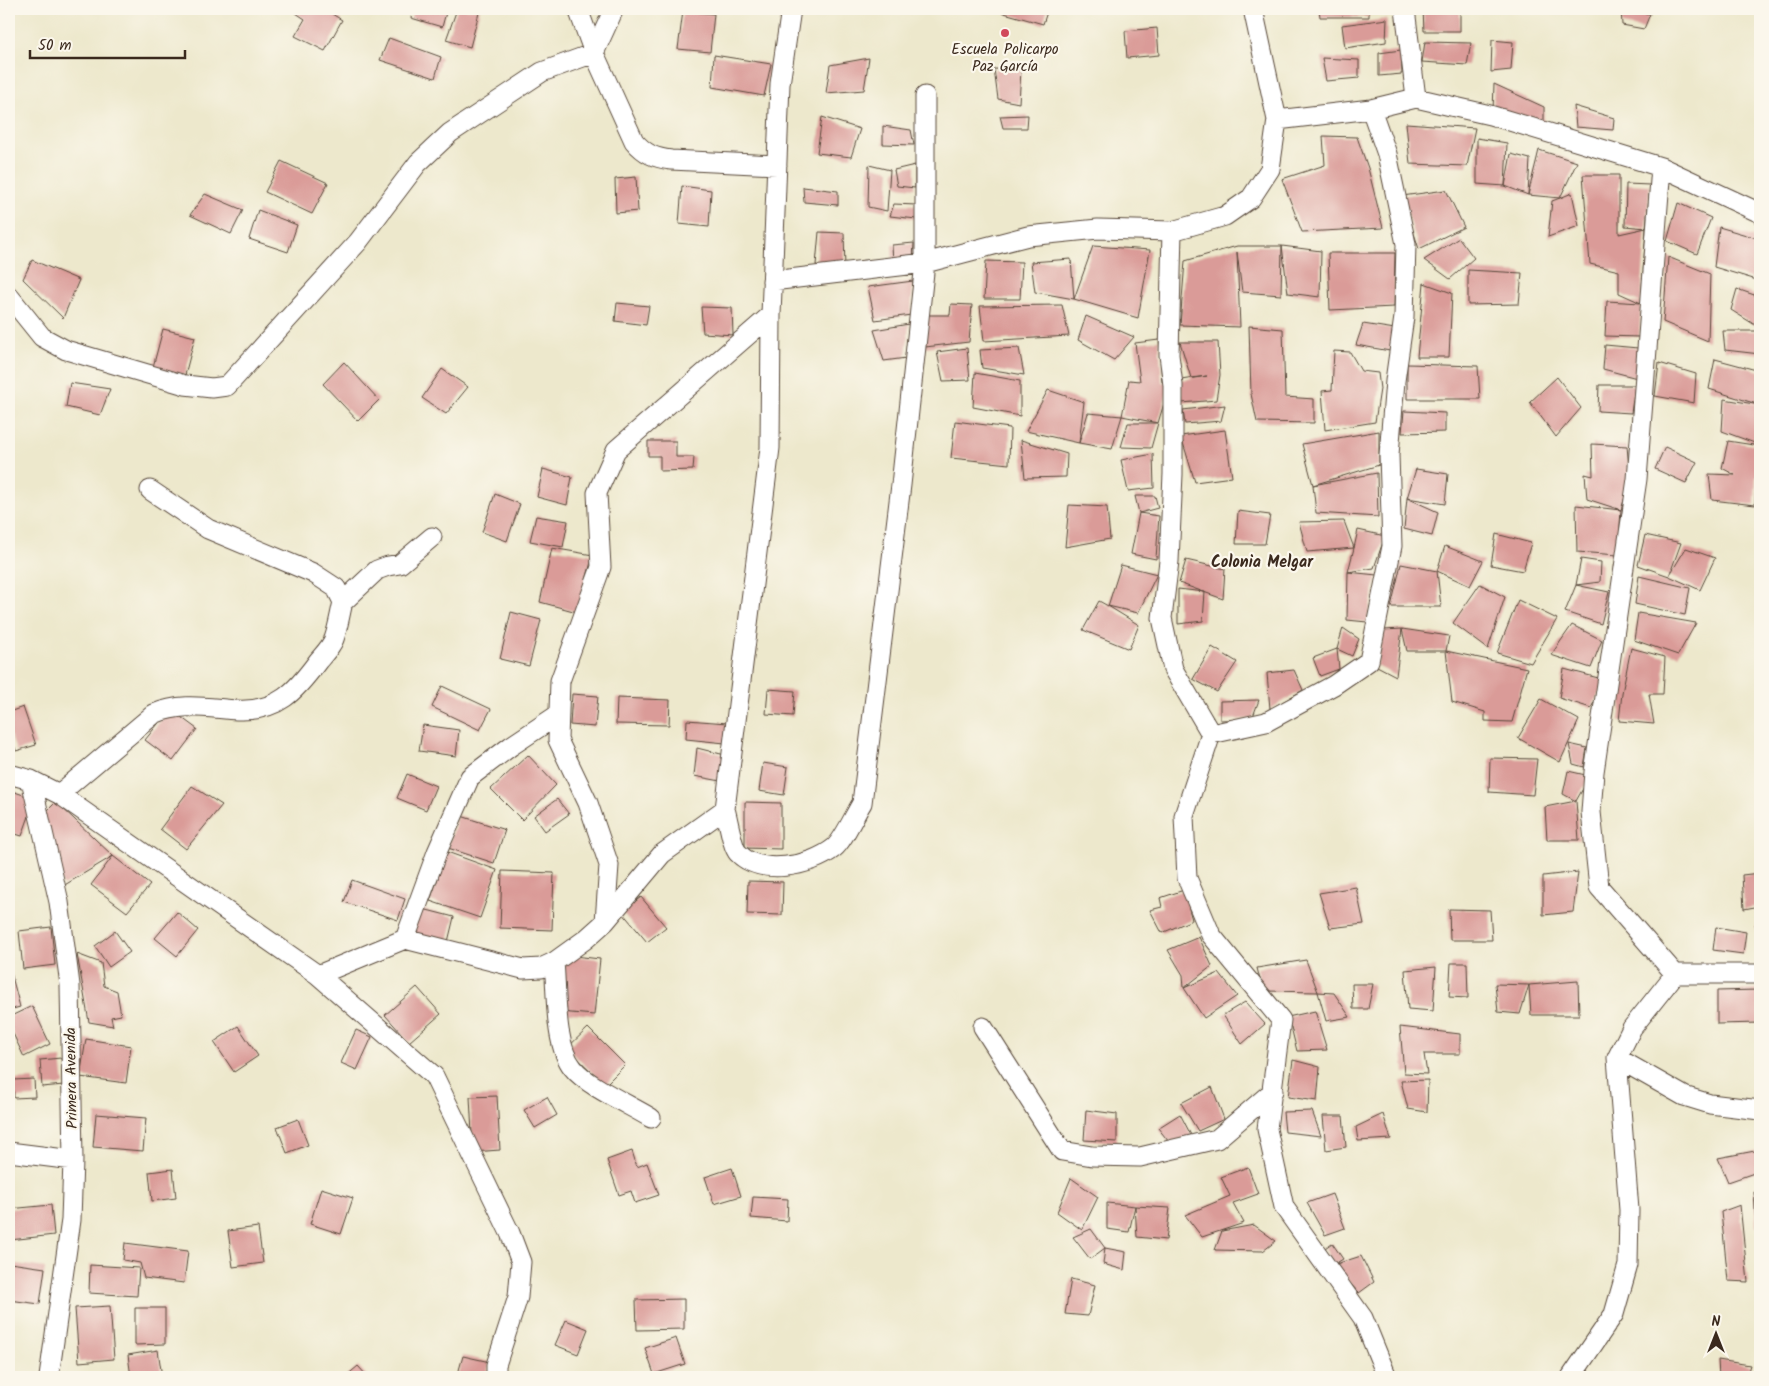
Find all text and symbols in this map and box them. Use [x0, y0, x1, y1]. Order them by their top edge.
marker: Escuela Policarpo Paz García [999, 27, 1011, 39]
scale bar [30, 28, 185, 60]
text: 50 m [38, 34, 72, 58]
place label: Escuela Policarpo Paz García [951, 38, 1059, 79]
district label: Colonia Melgar [1211, 550, 1314, 575]
street label: Primera Avenida [59, 1027, 85, 1129]
north arrow [1692, 1308, 1742, 1358]
text: N [1712, 1311, 1721, 1333]

